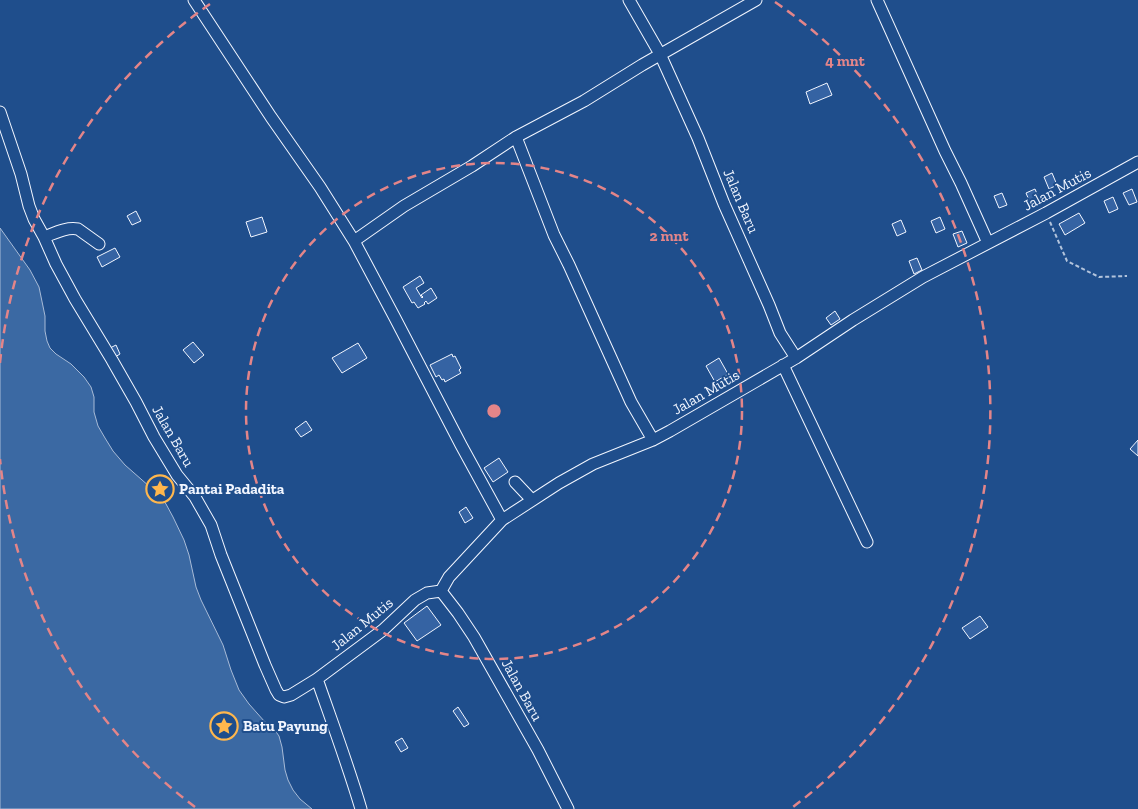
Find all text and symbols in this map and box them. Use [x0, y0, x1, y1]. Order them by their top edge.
text: 4 mnt [825, 52, 866, 70]
street label: Jalan Mutis [1020, 164, 1094, 214]
street label: Jalan Baru [719, 166, 763, 236]
text: 2 mnt [650, 227, 689, 245]
street label: Jalan Mutis [669, 366, 743, 418]
street label: Jalan Baru [148, 402, 198, 470]
centre of rings [485, 402, 503, 420]
place icon: Pantai Padadita [145, 474, 175, 504]
place label: Pantai Padadita [179, 480, 285, 498]
street label: Jalan Mutis [327, 594, 397, 654]
street label: Jalan Baru [498, 656, 547, 725]
place icon: Batu Payung [209, 711, 239, 741]
place label: Batu Payung [243, 717, 328, 735]

